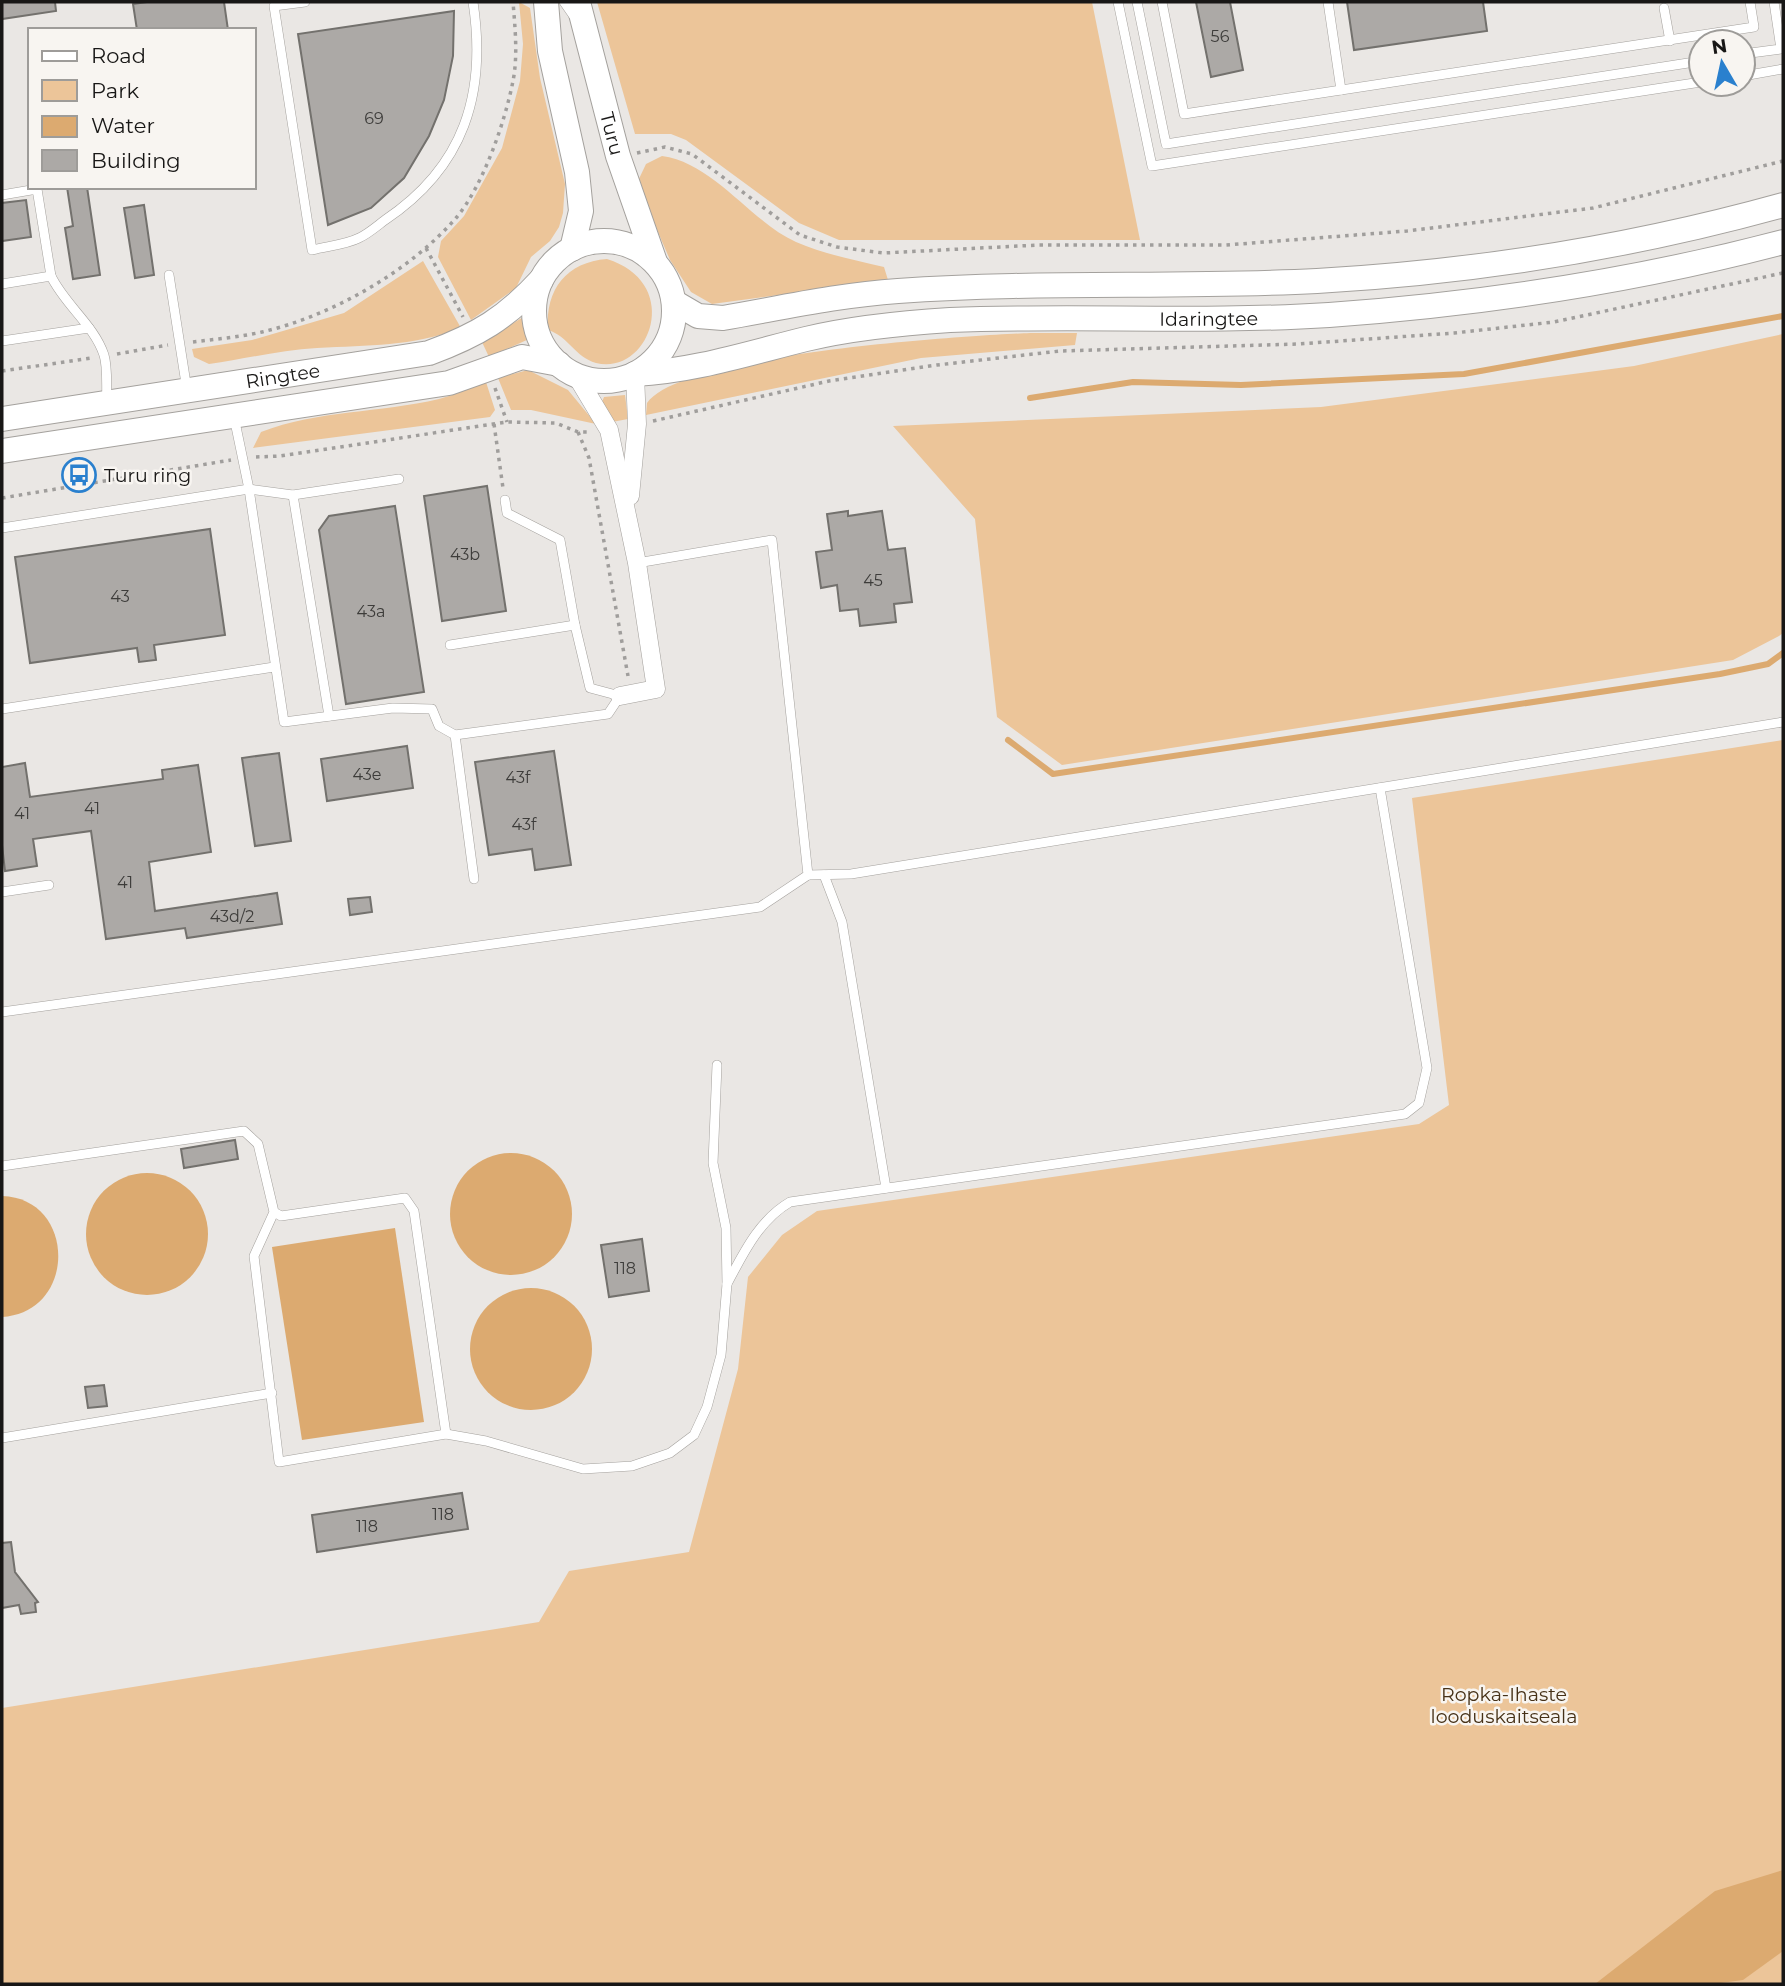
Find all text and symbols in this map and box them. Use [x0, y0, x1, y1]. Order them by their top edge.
house number: 56 [1211, 27, 1230, 46]
legend [28, 28, 256, 189]
north arrow [1687, 28, 1757, 98]
text: N [1710, 34, 1729, 59]
text: Road [91, 43, 146, 68]
text: Park [91, 78, 139, 103]
house number: 69 [364, 109, 384, 128]
street label: Turu [595, 110, 628, 158]
text: Water [91, 113, 155, 138]
text: Building [91, 148, 181, 173]
street label: Idaringtee [1159, 307, 1258, 331]
street label: Ringtee [244, 359, 322, 393]
bus stop icon: Turu ring [60, 456, 98, 494]
place label: Turu ring [104, 464, 191, 487]
house number: 43b [450, 545, 480, 564]
house number: 45 [863, 571, 883, 590]
house number: 43 [110, 587, 130, 606]
house number: 43a [357, 602, 385, 621]
house number: 43e [352, 765, 382, 784]
house number: 43f [506, 768, 531, 787]
house number: 41 [84, 799, 100, 818]
house number: 41 [14, 804, 30, 823]
house number: 43f [512, 815, 537, 834]
house number: 41 [117, 873, 133, 892]
house number: 43d/2 [210, 907, 254, 926]
house number: 118 [614, 1259, 636, 1278]
house number: 118 [432, 1505, 454, 1524]
house number: 118 [356, 1517, 378, 1536]
park label: Ropka-Ihaste looduskaitseala [1431, 1683, 1577, 1728]

